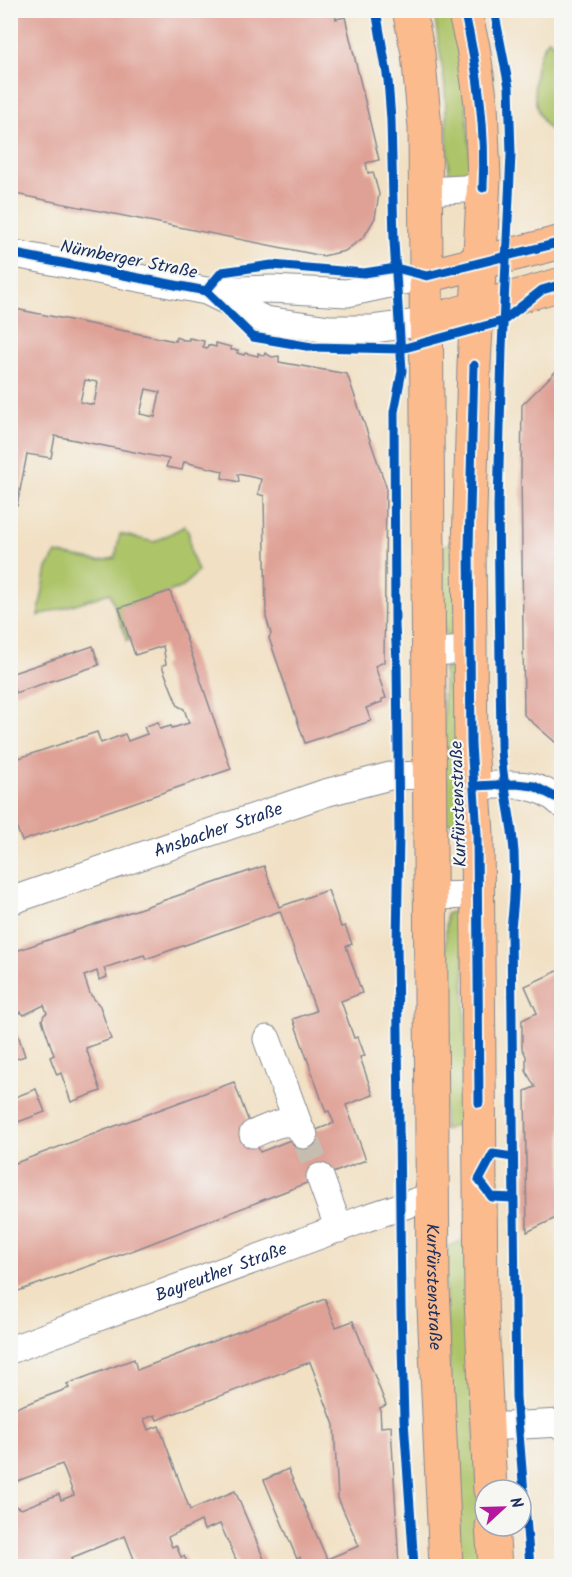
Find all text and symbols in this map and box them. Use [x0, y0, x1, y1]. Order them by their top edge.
street label: Nürnberger Straße [58, 233, 200, 288]
street label: Kurfürstenstraße [443, 740, 476, 868]
street label: Ansbacher Straße [150, 796, 287, 867]
street label: Kurfürstenstraße [417, 1223, 449, 1351]
street label: Bayreuther Straße [151, 1235, 292, 1311]
north arrow [473, 1478, 533, 1538]
text: N [502, 1494, 529, 1512]

